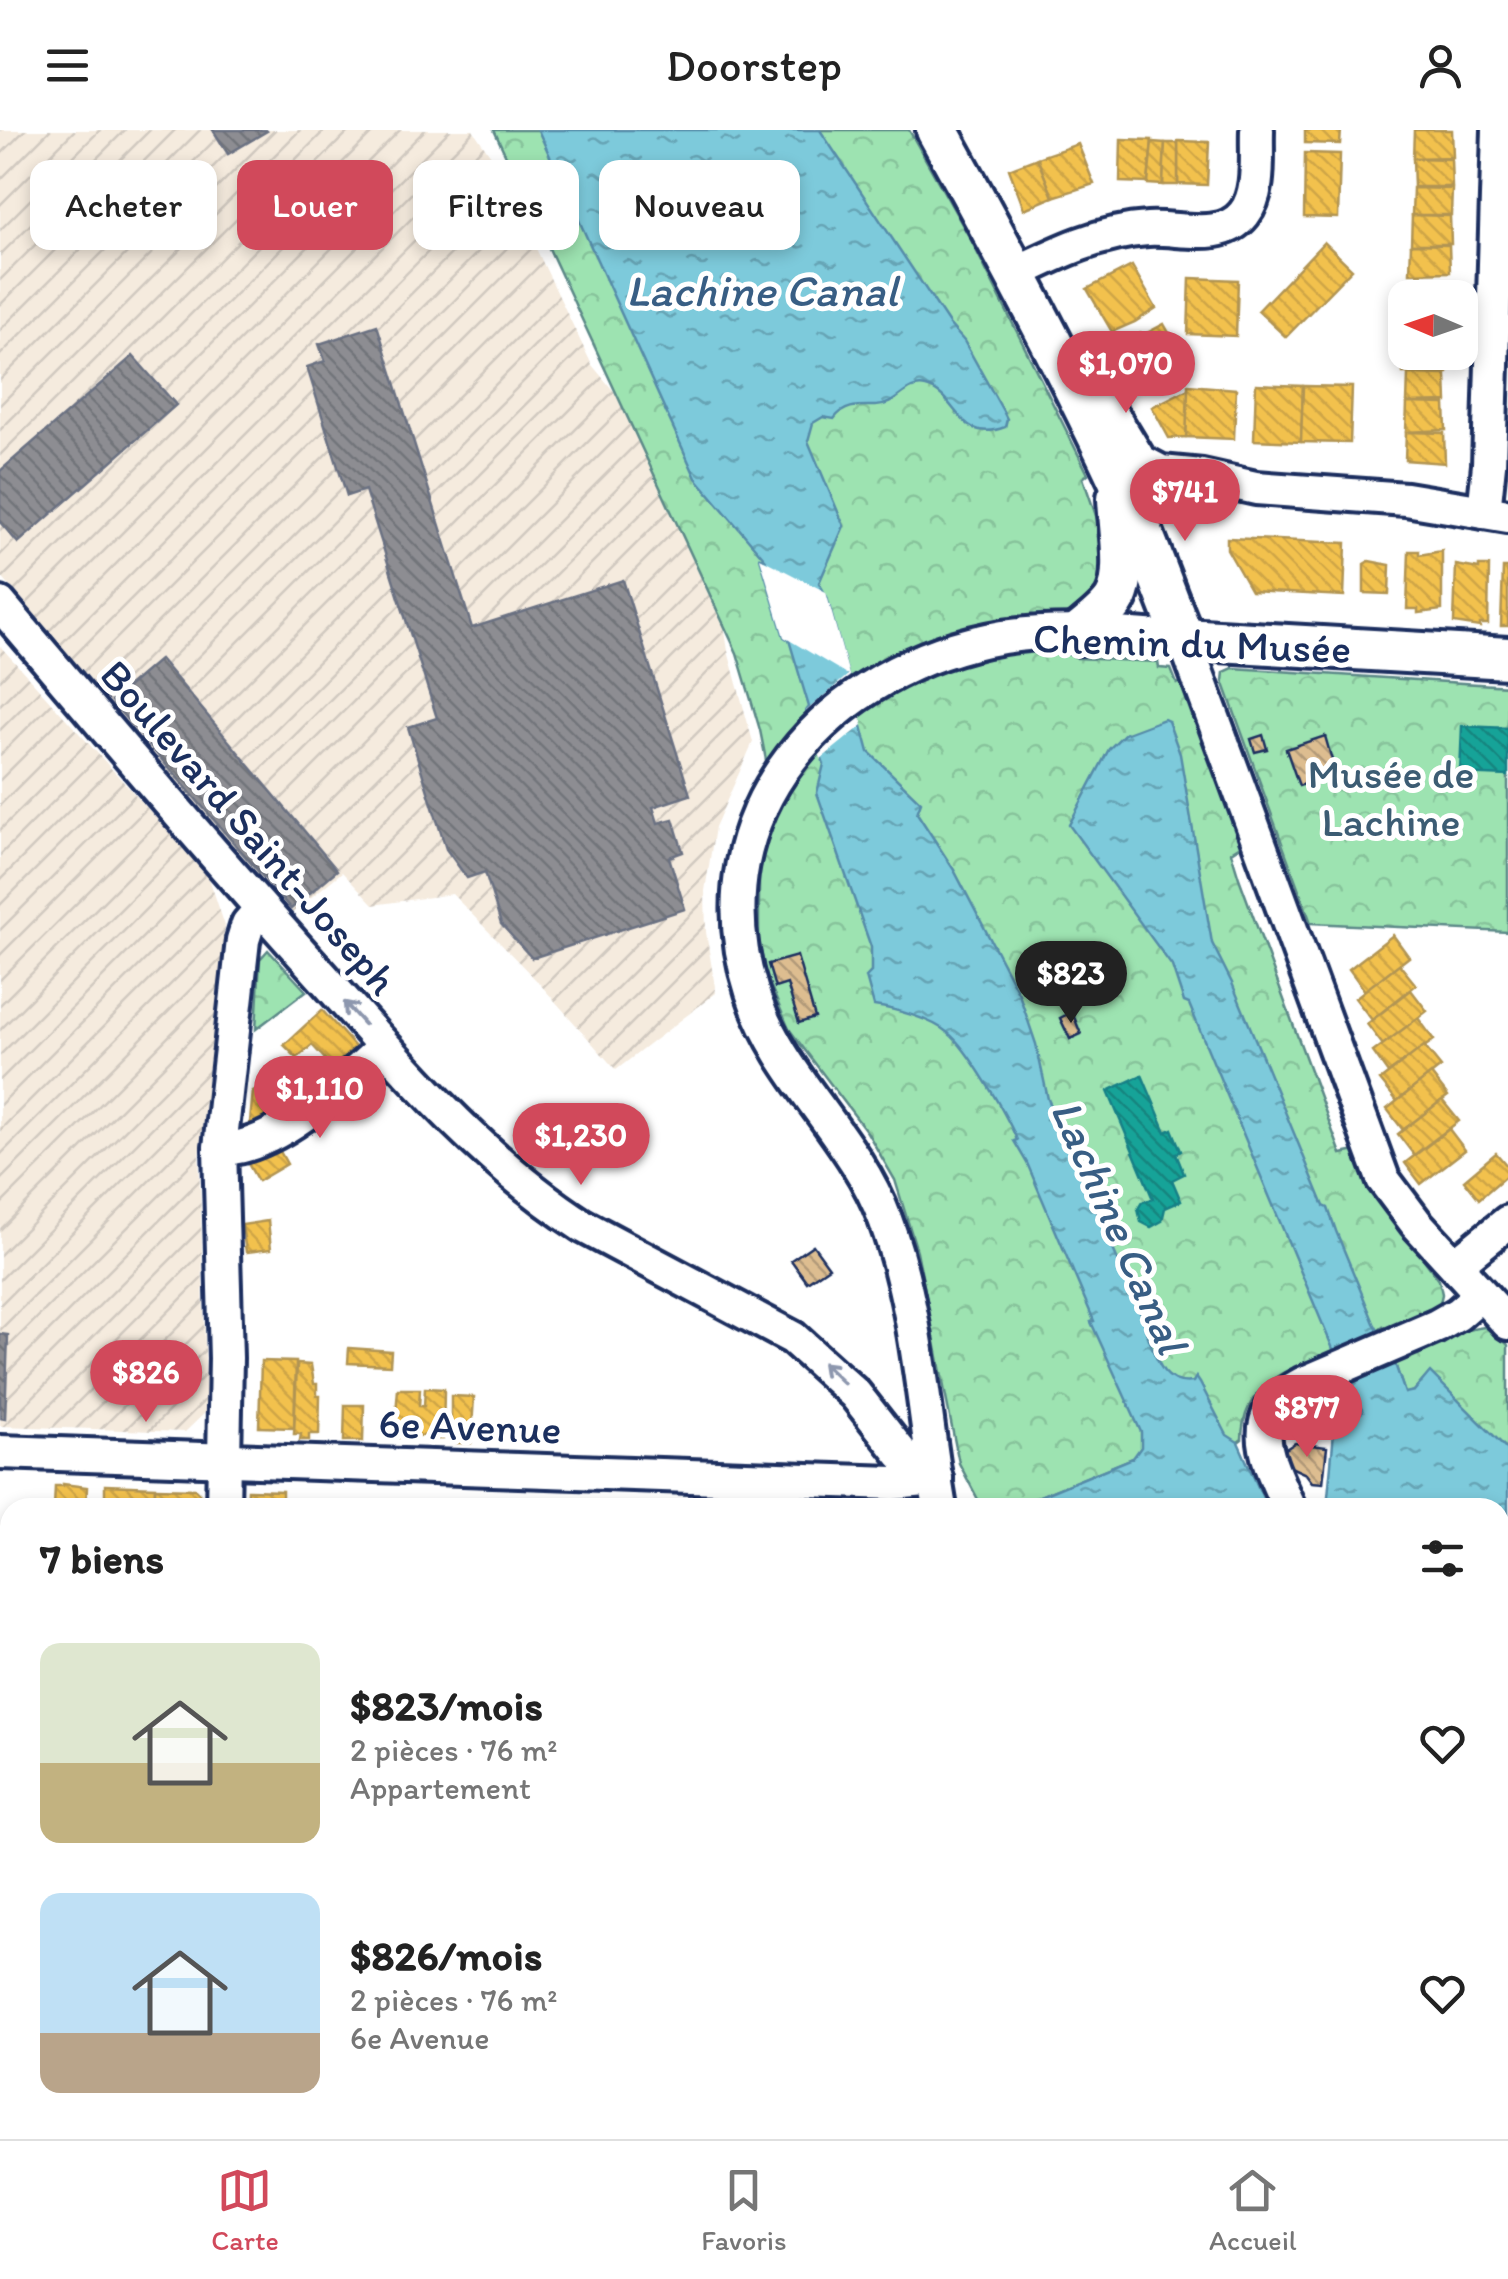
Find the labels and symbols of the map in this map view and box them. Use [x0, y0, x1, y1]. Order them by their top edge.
water label: Lachine Canal [626, 263, 901, 317]
north arrow [1388, 280, 1478, 370]
pin: $1,070 [1045, 331, 1207, 416]
pin: $741 [1126, 459, 1244, 544]
street label: Chemin du Musée [1032, 612, 1352, 674]
street label: Boulevard Saint-Joseph [90, 649, 408, 1005]
park label: Musée de Lachine [1307, 748, 1475, 847]
pin: $823 [1012, 941, 1130, 1026]
one-way arrow [343, 1001, 366, 1026]
pin: $1,110 [239, 1056, 401, 1141]
water label: Lachine Canal [1040, 1091, 1201, 1364]
pin: $1,230 [500, 1103, 662, 1188]
pin: $826 [87, 1340, 205, 1425]
one-way arrow [822, 1361, 846, 1385]
pin: $877 [1248, 1375, 1366, 1460]
street label: 6e Avenue [378, 1397, 562, 1455]

